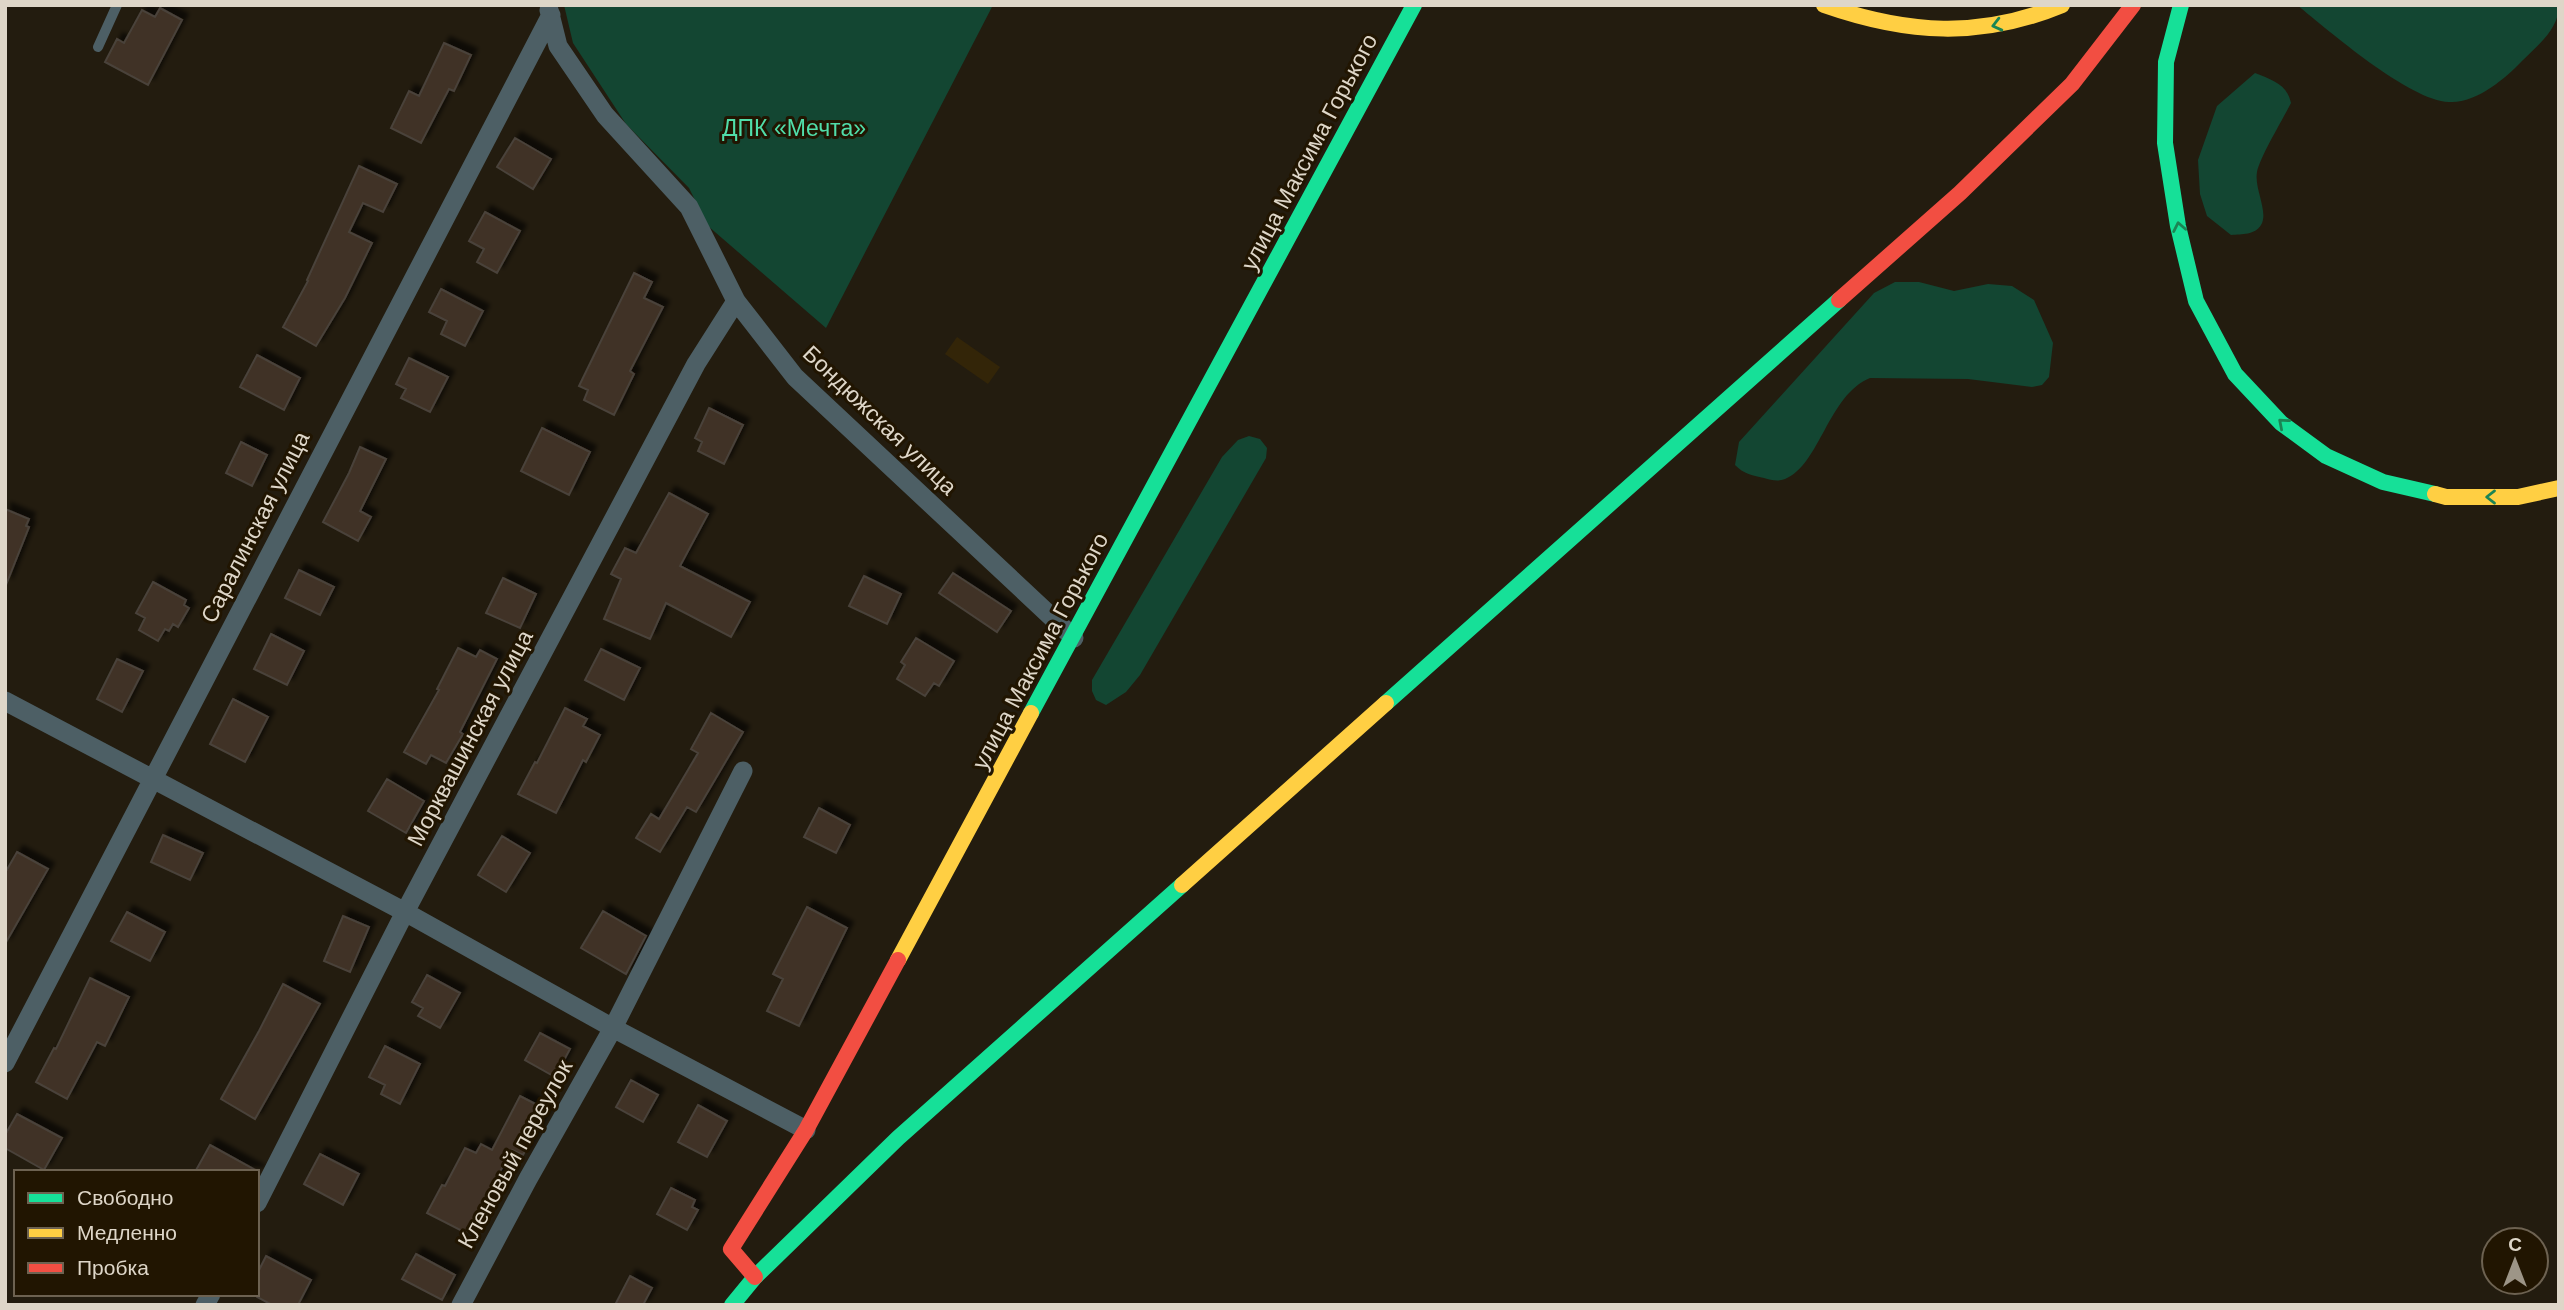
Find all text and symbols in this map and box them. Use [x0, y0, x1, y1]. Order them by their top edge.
one-way arrow [1991, 17, 2003, 31]
street label: улица Максима Горького [1236, 29, 1382, 275]
park label: ДПК «Мечта» [722, 115, 866, 141]
one-way arrow [2172, 221, 2187, 233]
street label: Бондюжская улица [798, 340, 962, 500]
one-way arrow [2278, 419, 2291, 431]
street label: Саралинская улица [195, 427, 315, 627]
one-way arrow [2486, 489, 2496, 505]
street label: улица Максима Горького [967, 528, 1113, 774]
street label: Морквашинская улица [402, 625, 538, 850]
street label: Кленовый переулок [452, 1055, 578, 1253]
legend [14, 1170, 259, 1296]
text: Свободно [77, 1186, 174, 1209]
text: Медленно [77, 1221, 177, 1244]
north arrow [2480, 1226, 2550, 1296]
text: С [2508, 1234, 2522, 1255]
text: Пробка [77, 1256, 149, 1279]

